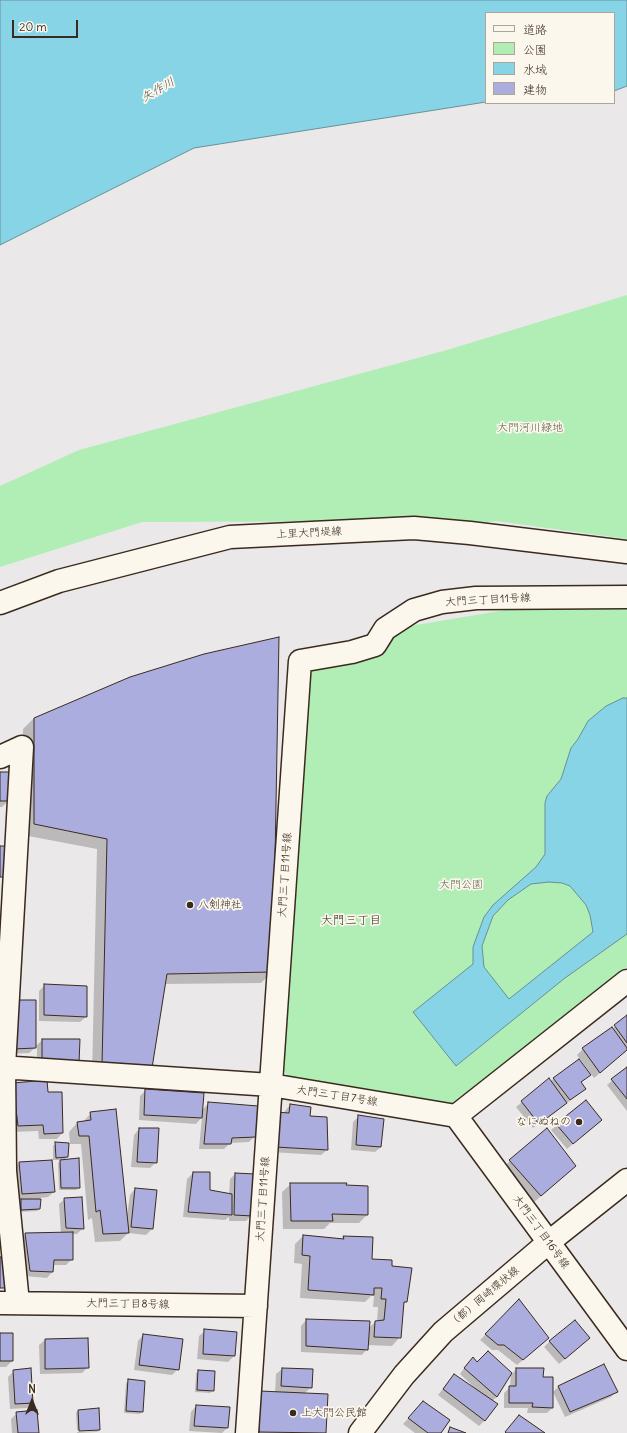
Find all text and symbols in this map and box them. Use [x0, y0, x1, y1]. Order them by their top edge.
scale bar [14, 12, 80, 38]
legend [485, 12, 615, 104]
text: 20 m [19, 19, 47, 34]
text: 道路 [523, 22, 547, 37]
text: 公園 [523, 42, 547, 57]
text: 水域 [523, 62, 547, 77]
water label: 矢作川 [139, 75, 177, 105]
text: 建物 [523, 82, 547, 97]
park label: 大門河川緑地 [497, 421, 563, 435]
street label: 上里大門堤線 [276, 525, 342, 541]
street label: 大門三丁目11号線 [445, 591, 531, 609]
street label: 大門三丁目11号線 [275, 832, 295, 918]
park label: 大門公園 [439, 878, 483, 892]
place label: 八剣神社 [198, 898, 242, 912]
marker: 八剣神社 [185, 900, 195, 910]
district label: 大門三丁目 [321, 914, 381, 928]
street label: 大門三丁目7号線 [295, 1083, 379, 1109]
place label: なにぬねの [516, 1115, 571, 1129]
marker: なにぬねの [574, 1117, 584, 1127]
street label: 大門三丁目11号線 [253, 1156, 273, 1242]
street label: 大門三丁目16号線 [510, 1193, 572, 1271]
street label: （都）岡崎環状線 [446, 1264, 522, 1330]
street label: 大門三丁目8号線 [86, 1297, 170, 1311]
north arrow [12, 1381, 52, 1421]
text: N [28, 1382, 36, 1396]
place label: 上大門公民館 [301, 1406, 367, 1420]
marker: 上大門公民館 [288, 1408, 298, 1418]

